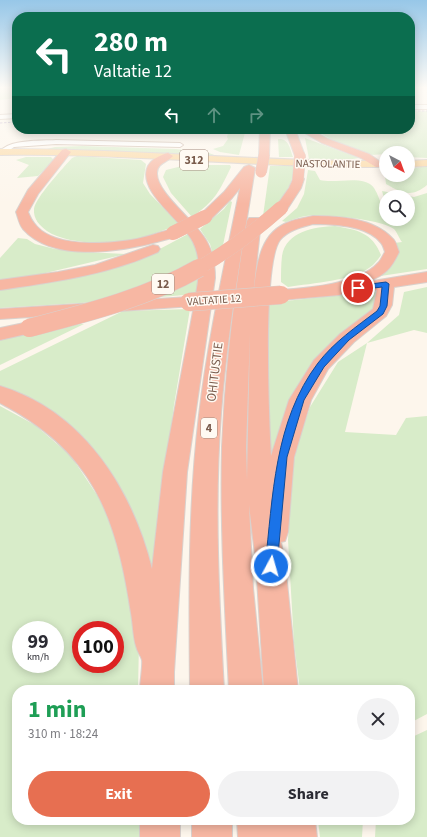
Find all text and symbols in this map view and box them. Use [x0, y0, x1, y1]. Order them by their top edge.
text: 280 m [94, 22, 168, 62]
icon: left [28, 28, 80, 80]
text: Valtatie 12 [94, 59, 172, 84]
icon: left [161, 104, 183, 126]
icon: ahead [203, 104, 225, 126]
icon: right [245, 104, 267, 126]
north arrow [379, 146, 415, 182]
map controls [379, 146, 415, 226]
road number: 312 [180, 150, 208, 170]
street label: NASTOLANTIE [296, 156, 361, 172]
button: search [379, 190, 415, 226]
pin [341, 271, 375, 305]
road number: 12 [152, 274, 174, 294]
icon: arrive [347, 277, 369, 299]
street label: VALTATIE 12 [187, 291, 241, 309]
street label: OHITUSTIE [202, 341, 228, 403]
road number: 4 [201, 418, 217, 438]
position arrow [250, 545, 292, 587]
speed limit sign: 100 [72, 621, 124, 673]
text: 99 [27, 628, 49, 656]
text: km/h [27, 650, 49, 664]
text: 1 min [28, 692, 86, 727]
button: close [357, 698, 399, 740]
text: 310 m · 18:24 [28, 725, 98, 743]
button: Exit [28, 771, 210, 817]
button: Share [218, 771, 399, 817]

